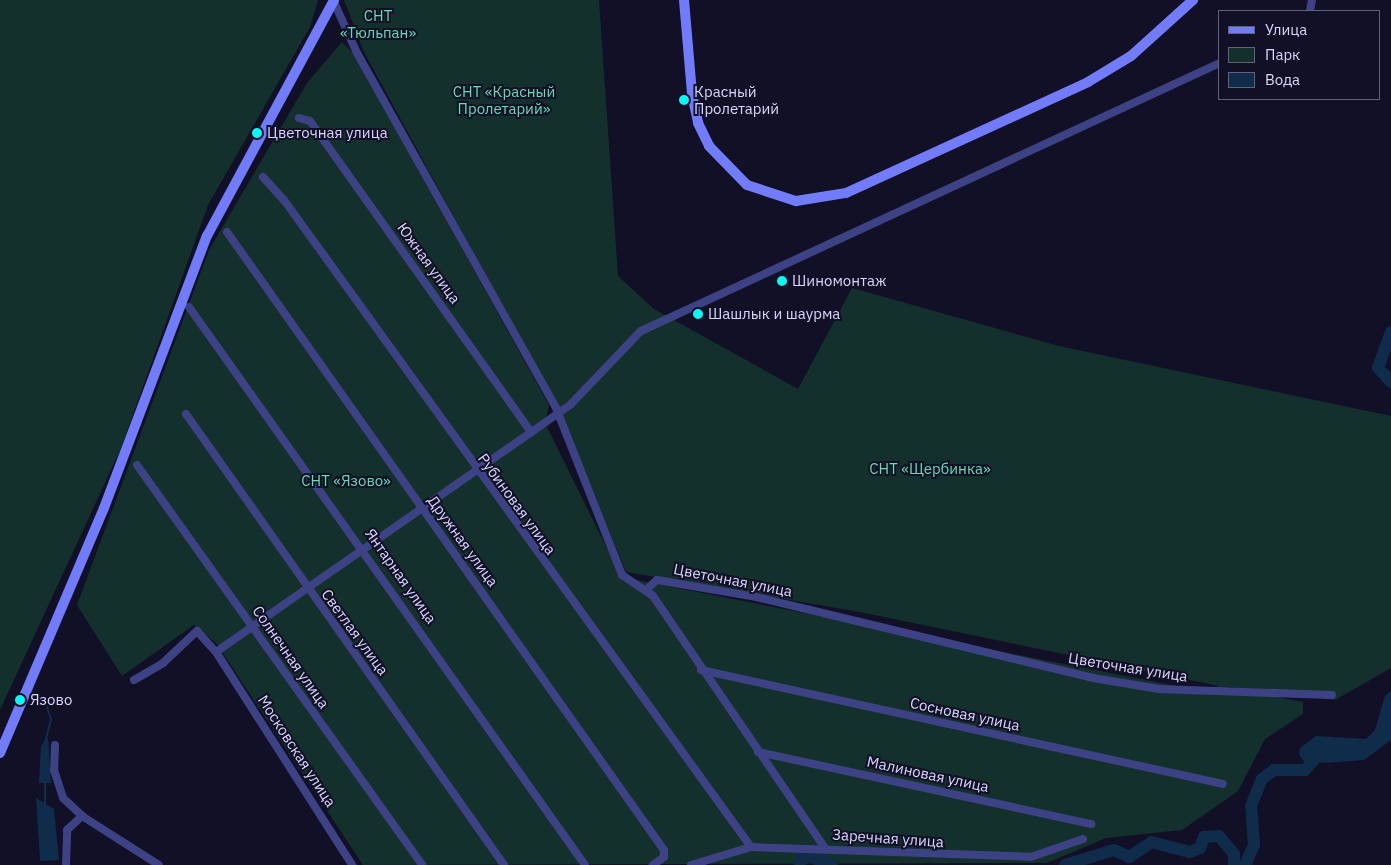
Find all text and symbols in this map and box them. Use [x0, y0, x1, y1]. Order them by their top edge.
park label: СНТ «Тюльпан» [340, 6, 416, 41]
legend [1218, 10, 1381, 100]
text: Улица [1265, 20, 1307, 39]
text: Парк [1265, 45, 1300, 64]
text: Вода [1265, 70, 1300, 89]
park label: СНТ «Красный Пролетарий» [453, 82, 555, 117]
place label: Красный Пролетарий [694, 82, 779, 117]
marker: Красный Пролетарий [678, 94, 690, 106]
place label: Цветочная улица [267, 124, 388, 142]
marker: Цветочная улица [251, 127, 263, 139]
street label: Южная улица [394, 219, 464, 307]
place label: Шиномонтаж [792, 272, 886, 290]
marker: Шиномонтаж [776, 275, 788, 287]
place label: Шашлык и шаурма [708, 305, 840, 323]
marker: Шашлык и шаурма [692, 308, 704, 320]
street label: Рубиновая улица [474, 450, 560, 558]
park label: СНТ «Щербинка» [869, 460, 991, 478]
park label: СНТ «Язово» [301, 472, 391, 490]
street label: Дружная улица [424, 492, 502, 590]
street label: Янтарная улица [362, 525, 440, 627]
street label: Цветочная улица [672, 560, 794, 600]
street label: Светлая улица [318, 585, 392, 679]
street label: Солнечная улица [249, 602, 333, 712]
street label: Цветочная улица [1067, 649, 1189, 685]
place label: Язово [30, 691, 72, 709]
street label: Московская улица [254, 692, 340, 810]
marker: Язово [14, 694, 26, 706]
street label: Сосновая улица [908, 694, 1022, 734]
street label: Малиновая улица [865, 752, 991, 796]
street label: Заречная улица [832, 825, 944, 851]

